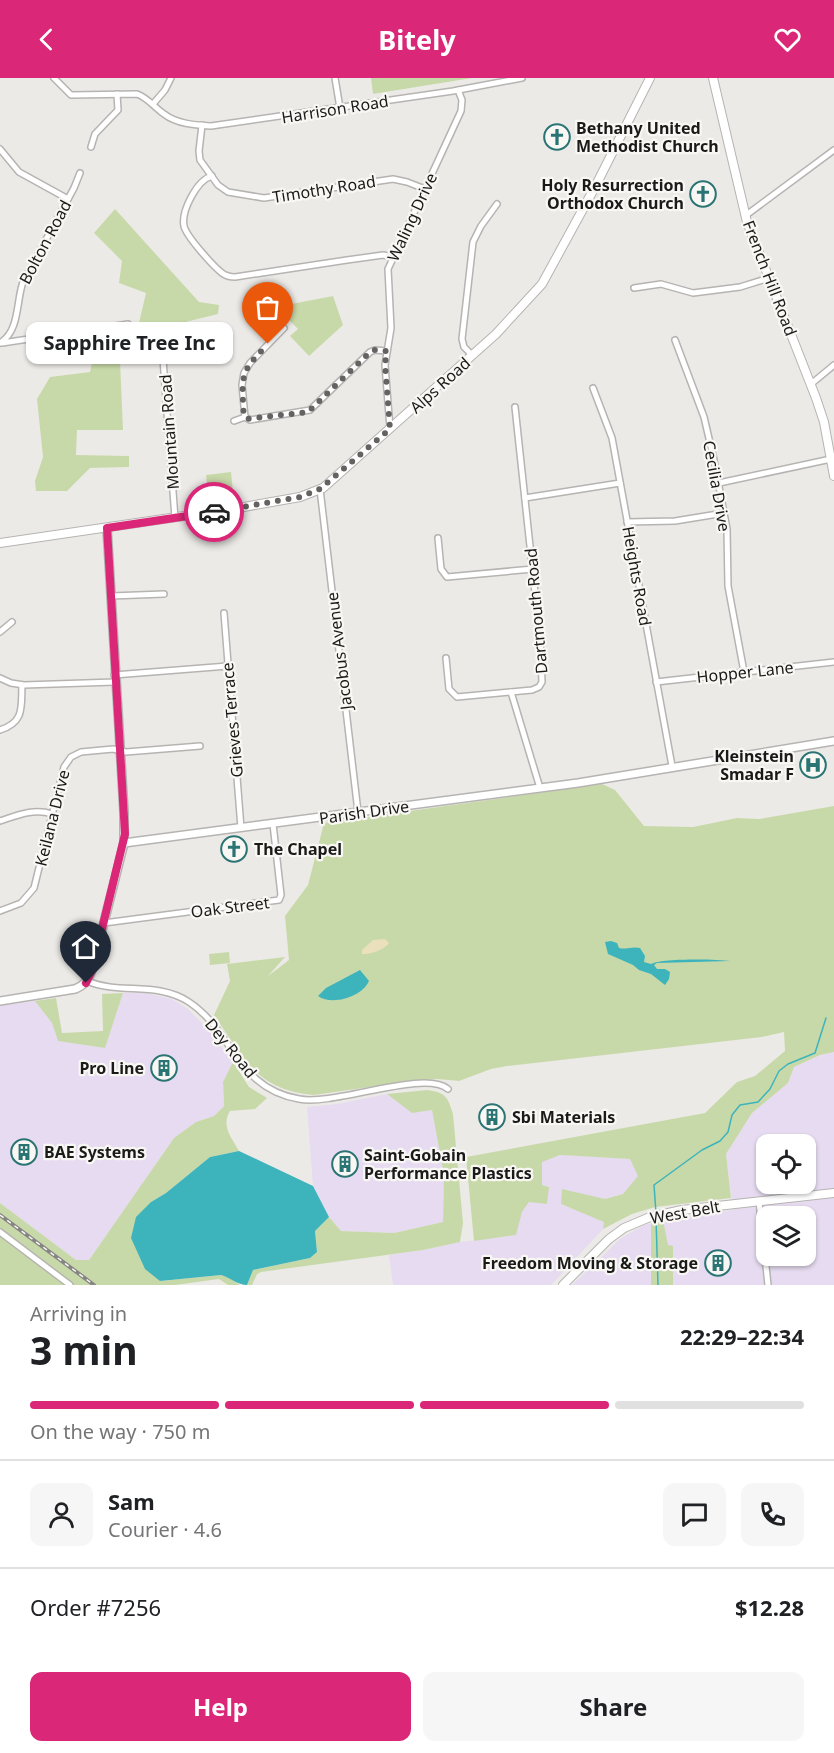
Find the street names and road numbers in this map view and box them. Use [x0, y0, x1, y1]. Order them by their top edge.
street label: Harrison Road [280, 90, 390, 128]
street label: Waling Drive [382, 169, 442, 265]
street label: Timothy Road [271, 170, 377, 208]
street label: Bolton Road [14, 196, 76, 288]
street label: French Hill Road [738, 217, 802, 339]
street label: Alps Road [405, 352, 475, 418]
street label: Mountain Road [154, 374, 184, 490]
street label: Cecilia Drive [698, 439, 736, 533]
street label: Heights Road [617, 524, 657, 628]
street label: Dartmouth Road [520, 547, 552, 675]
street label: Jacobus Avenue [321, 591, 357, 713]
street label: Hopper Lane [695, 656, 795, 688]
street label: Grieves Terrace [216, 662, 248, 778]
street label: Keilana Drive [29, 767, 75, 869]
street label: Parish Drive [318, 795, 410, 829]
street label: Oak Street [190, 891, 271, 923]
street label: Dey Road [200, 1013, 262, 1083]
street label: West Belt [648, 1195, 722, 1229]

